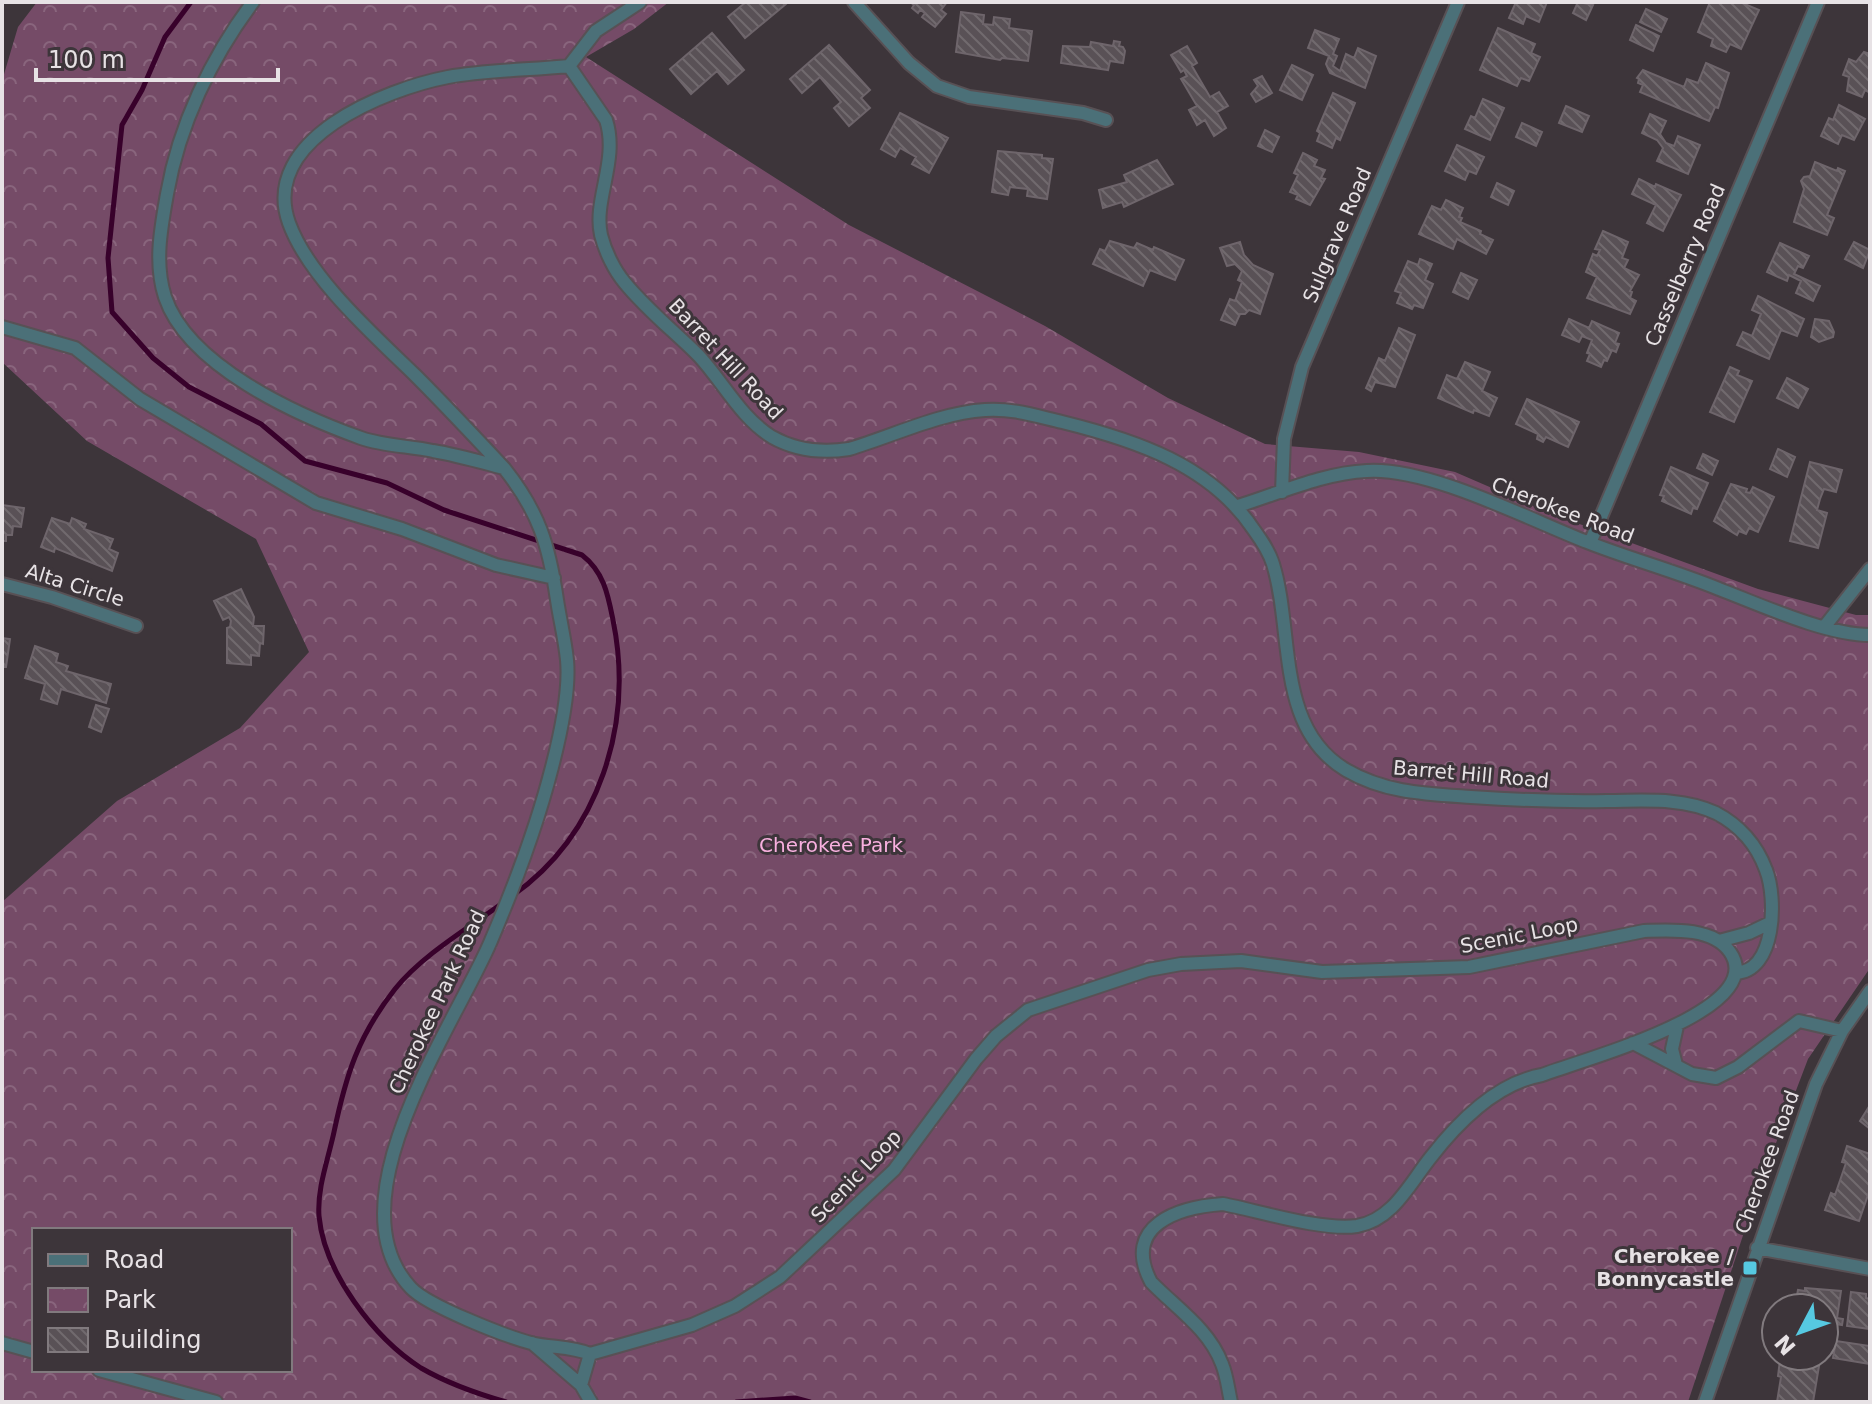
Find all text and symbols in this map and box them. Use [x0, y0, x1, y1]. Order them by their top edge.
scale bar [36, 32, 278, 82]
text: 100 m [48, 46, 125, 74]
street label: Sulgrave Road [1298, 164, 1376, 306]
street label: Casselberry Road [1640, 180, 1730, 350]
street label: Barret Hill Road [664, 294, 788, 424]
street label: Cherokee Road [1488, 472, 1638, 548]
street label: Alta Circle [23, 559, 127, 611]
street label: Barret Hill Road [1392, 755, 1550, 793]
park label: Cherokee Park [759, 833, 903, 857]
street label: Cherokee Park Road [384, 906, 490, 1098]
street label: Scenic Loop [1458, 912, 1580, 958]
street label: Cherokee Road [1730, 1087, 1804, 1237]
street label: Scenic Loop [806, 1125, 906, 1227]
legend [32, 1228, 292, 1372]
place label: Cherokee / Bonnycastle [1596, 1244, 1735, 1291]
text: Road [104, 1246, 164, 1274]
marker: Cherokee / Bonnycastle [1741, 1259, 1759, 1277]
text: Park [104, 1286, 156, 1314]
north arrow [1760, 1292, 1840, 1372]
text: Building [104, 1326, 201, 1354]
text: N [1770, 1330, 1801, 1360]

